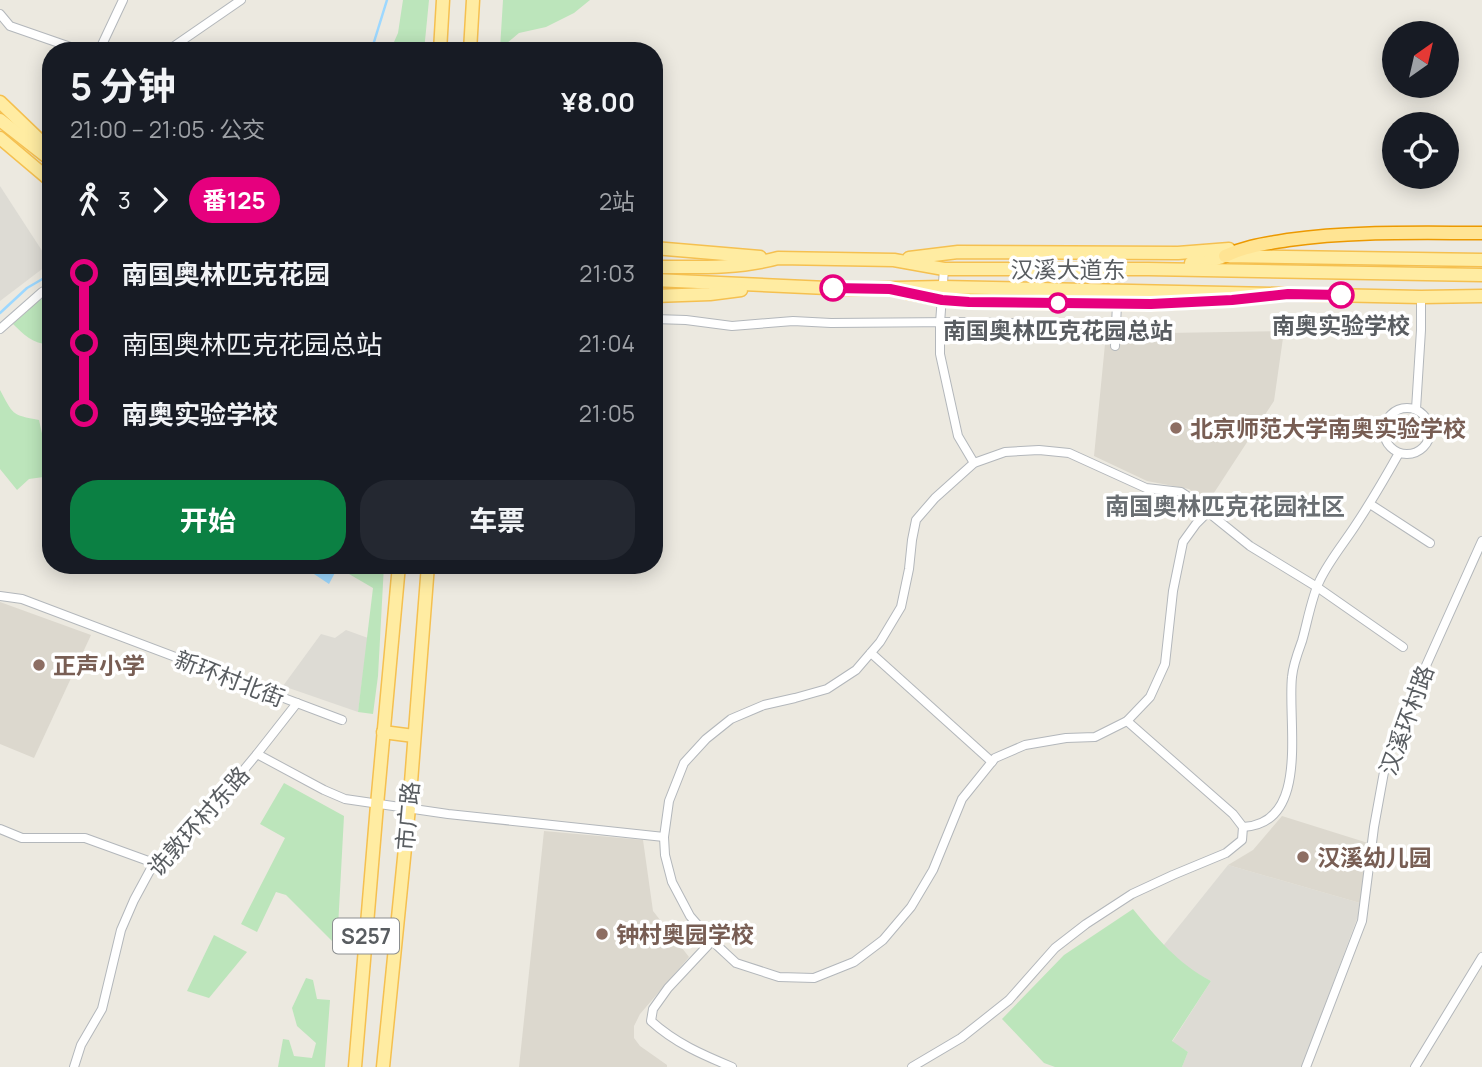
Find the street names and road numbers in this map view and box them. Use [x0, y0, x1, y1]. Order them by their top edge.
street label: 汉溪大道东 [1011, 253, 1126, 285]
street label: 新环村北街 [171, 642, 289, 714]
street label: 汉溪环村路 [1371, 660, 1441, 780]
street label: 诜敦环村东路 [140, 759, 256, 883]
street label: 市广路 [388, 780, 426, 852]
road number: S257 [333, 918, 399, 954]

